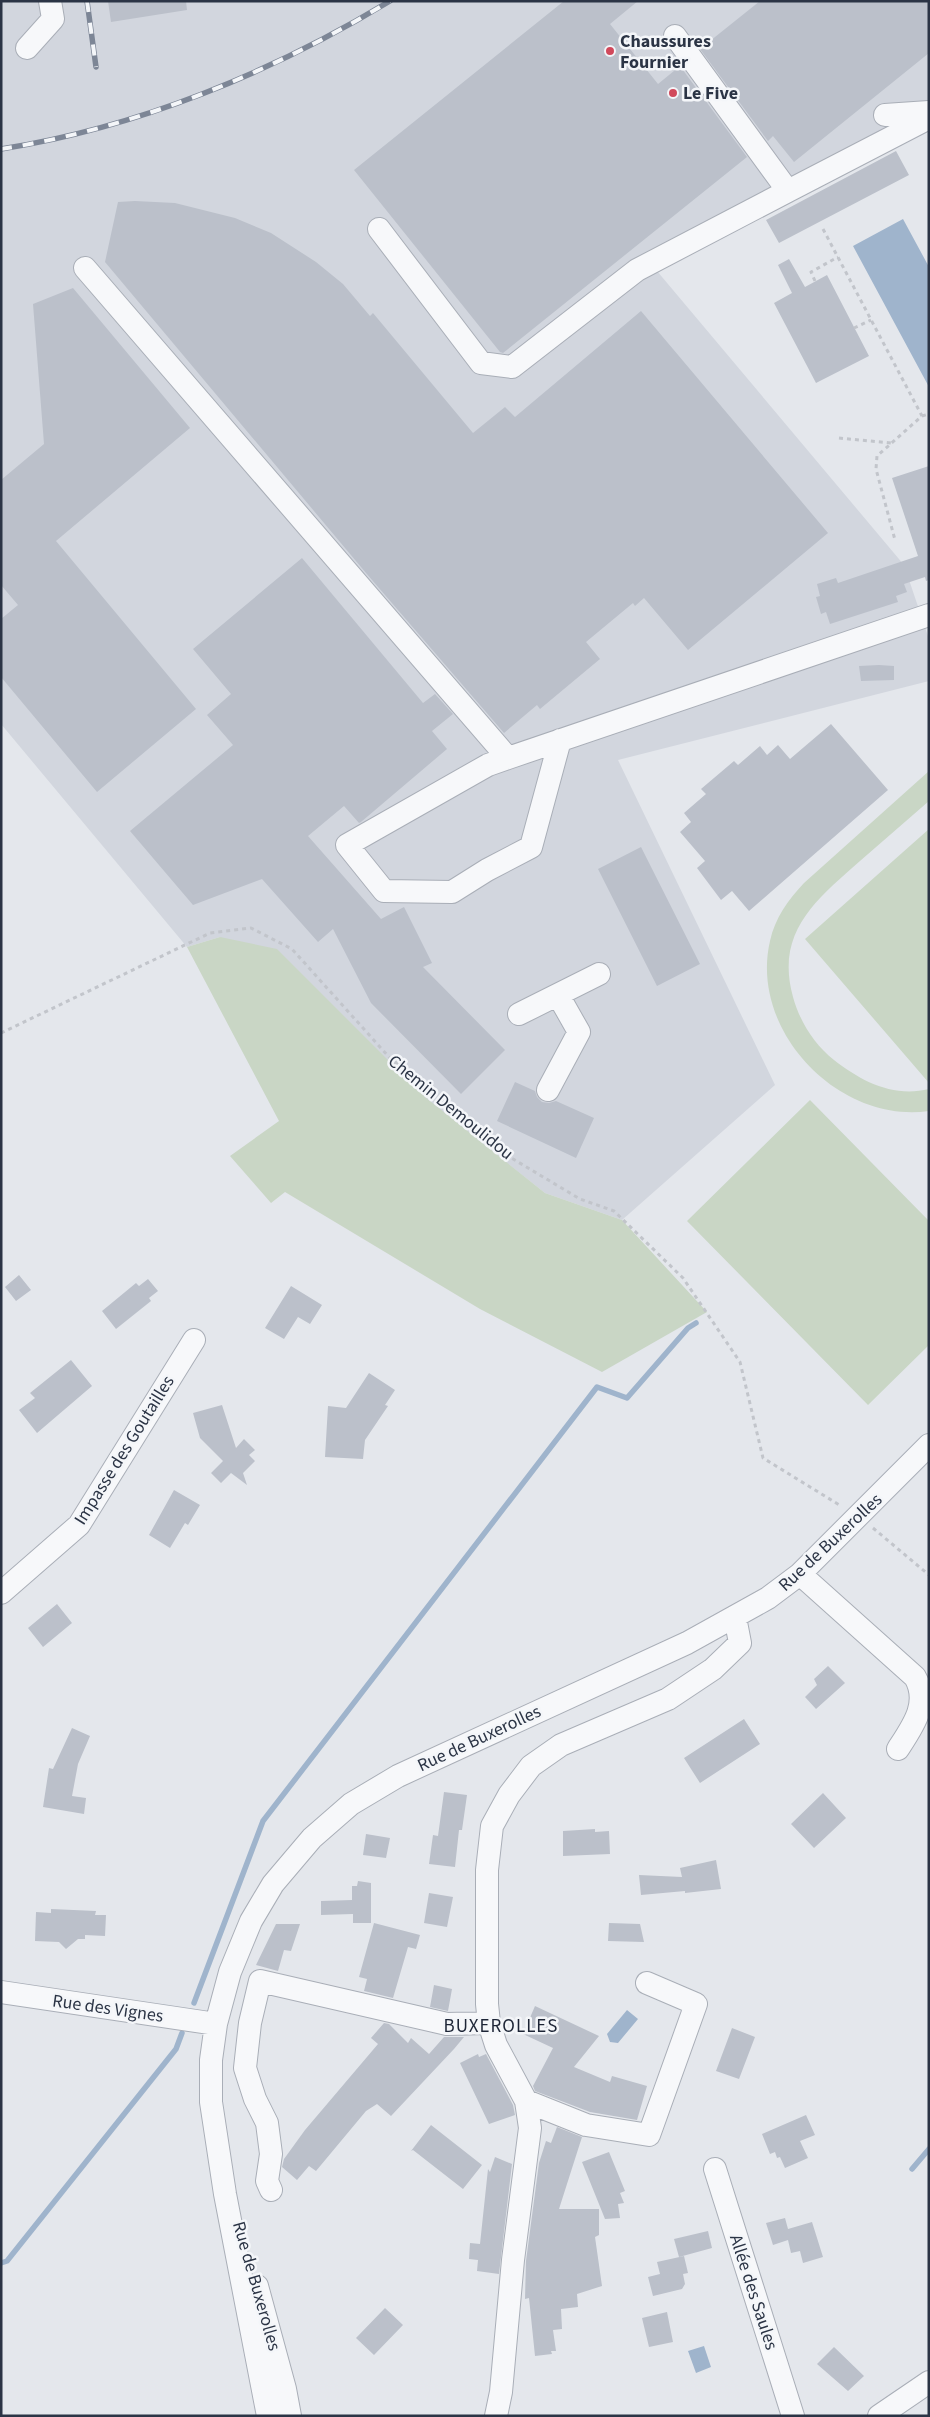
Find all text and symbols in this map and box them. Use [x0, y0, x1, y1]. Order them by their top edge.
place label: Chaussures Fournier [620, 29, 711, 75]
marker: Chaussures Fournier [604, 45, 616, 57]
place label: Le Five [683, 81, 738, 106]
marker: Le Five [667, 87, 679, 99]
street label: Chemin Demoulidou [383, 1049, 519, 1166]
street label: Impasse des Goutailles [68, 1371, 181, 1530]
street label: Rue de Buxerolles [773, 1488, 888, 1597]
street label: Rue de Buxerolles [413, 1699, 545, 1778]
street label: Rue des Vignes [51, 1988, 165, 2029]
district label: BUXEROLLES [443, 2013, 559, 2040]
street label: Rue de Buxerolles [226, 2218, 287, 2354]
street label: Allée des Saules [723, 2231, 784, 2353]

